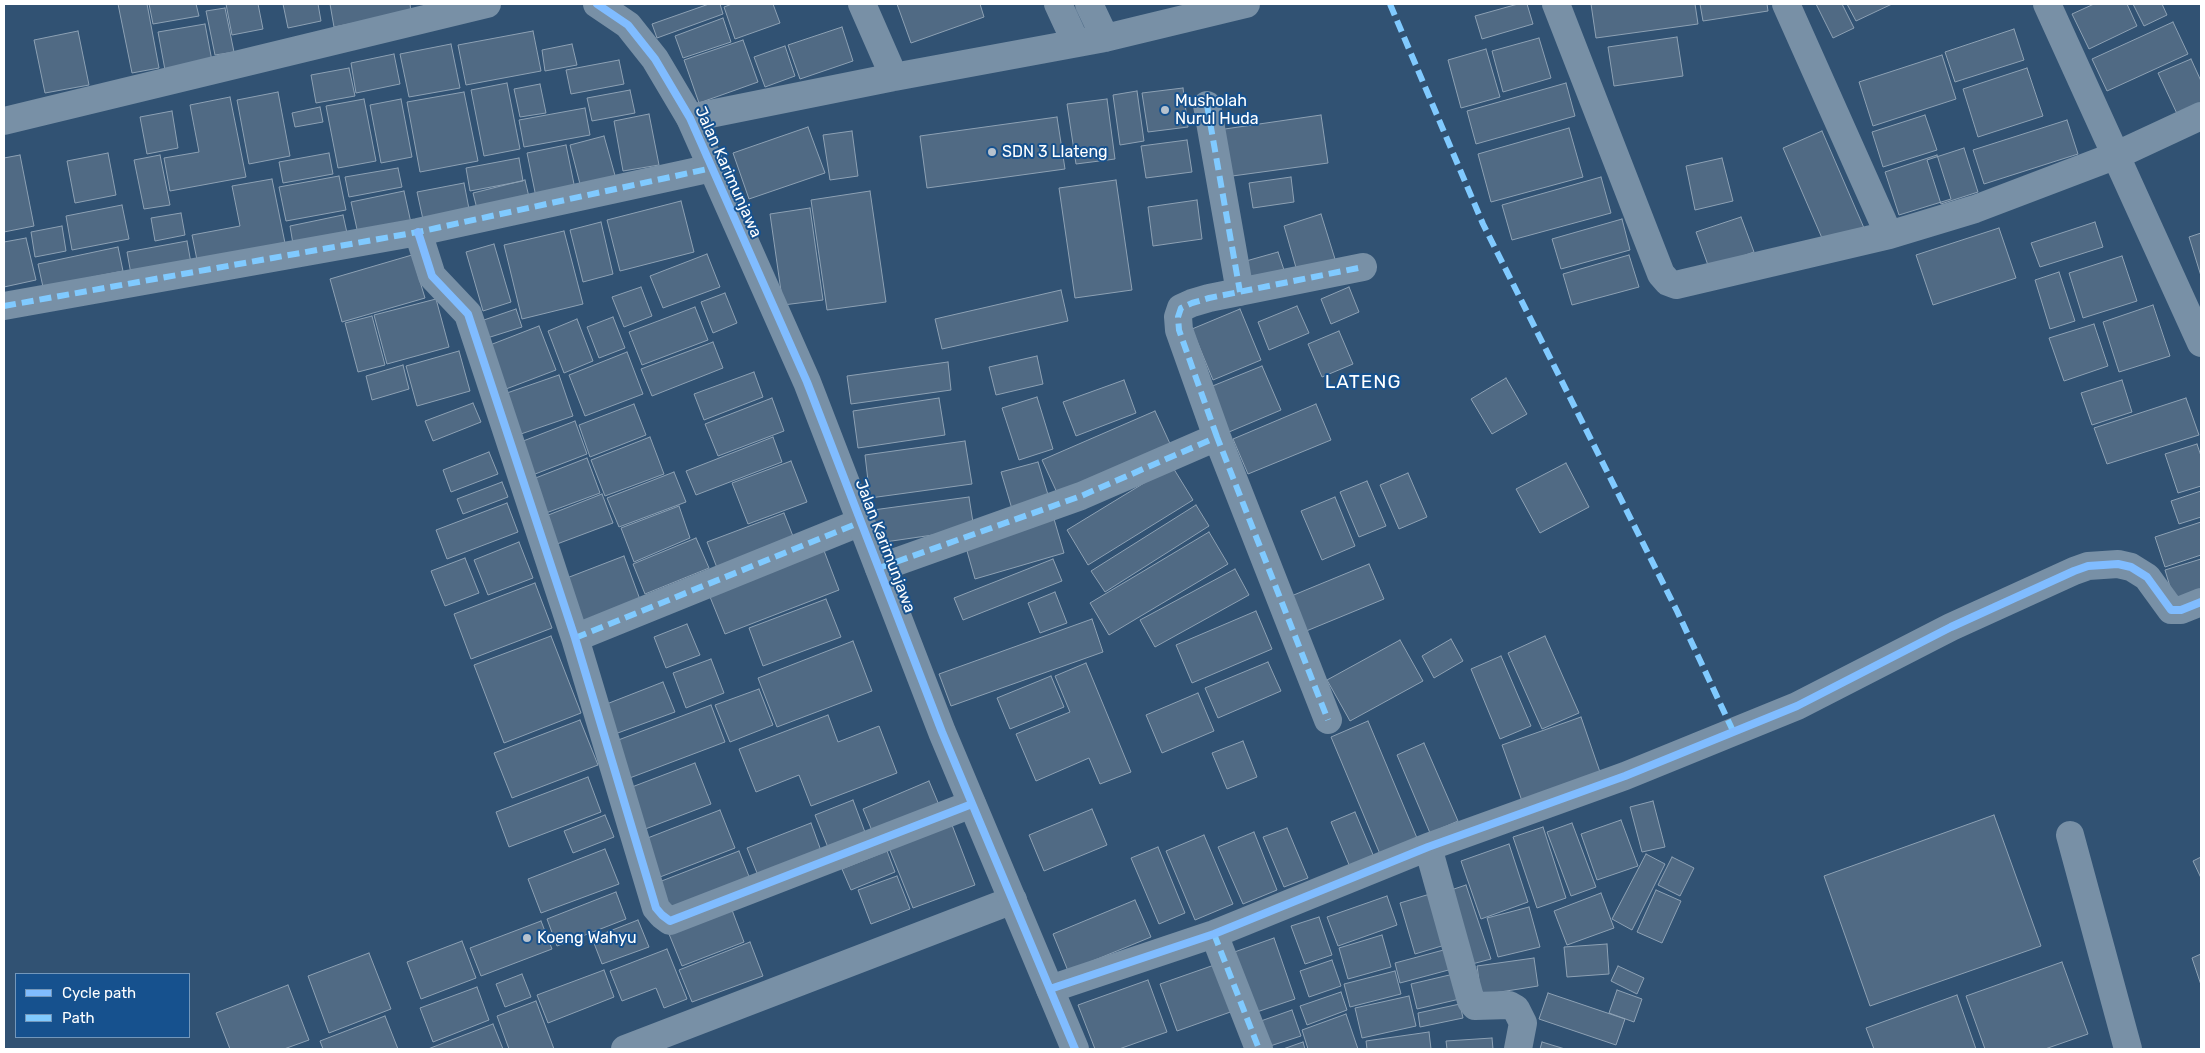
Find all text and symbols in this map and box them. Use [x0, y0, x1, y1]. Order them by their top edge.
place label: Musholah Nurul Huda [1175, 91, 1259, 129]
street label: Jalan Karimunjawa [690, 104, 766, 240]
marker: Musholah Nurul Huda [1159, 104, 1171, 116]
place label: SDN 3 Llateng [1002, 142, 1108, 162]
marker: SDN 3 Llateng [986, 146, 998, 158]
district label: LATENG [1324, 372, 1402, 394]
street label: Jalan Karimunjawa [851, 477, 919, 615]
place label: Koeng Wahyu [537, 928, 637, 948]
marker: Koeng Wahyu [521, 932, 533, 944]
legend [15, 973, 190, 1038]
text: Cycle path [62, 984, 136, 1002]
text: Path [62, 1009, 95, 1027]

